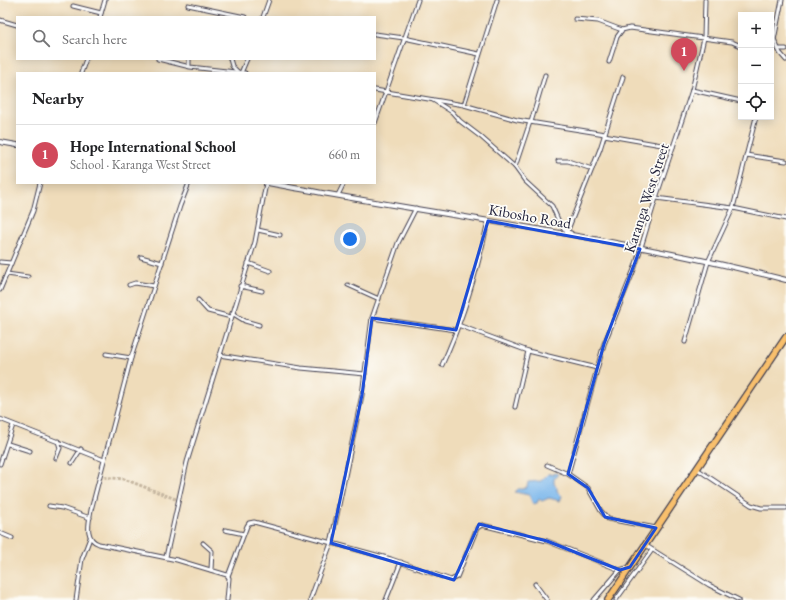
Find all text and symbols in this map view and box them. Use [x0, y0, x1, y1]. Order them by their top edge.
map controls [738, 12, 774, 120]
button: + [738, 12, 774, 48]
search box [16, 16, 376, 60]
icon: search [30, 27, 52, 49]
text: Search here [62, 29, 127, 48]
pin: 1 [671, 38, 697, 71]
button: − [738, 48, 774, 84]
button: locate [738, 84, 774, 120]
text: Nearby [32, 87, 84, 109]
text: Hope International School [70, 137, 236, 156]
street label: Karanga West Street [619, 140, 673, 255]
text: 1 [42, 146, 48, 163]
text: 660 m [329, 146, 360, 163]
text: School · Karanga West Street [70, 156, 211, 173]
street label: Kibosho Road [487, 199, 573, 233]
your location [340, 229, 360, 249]

